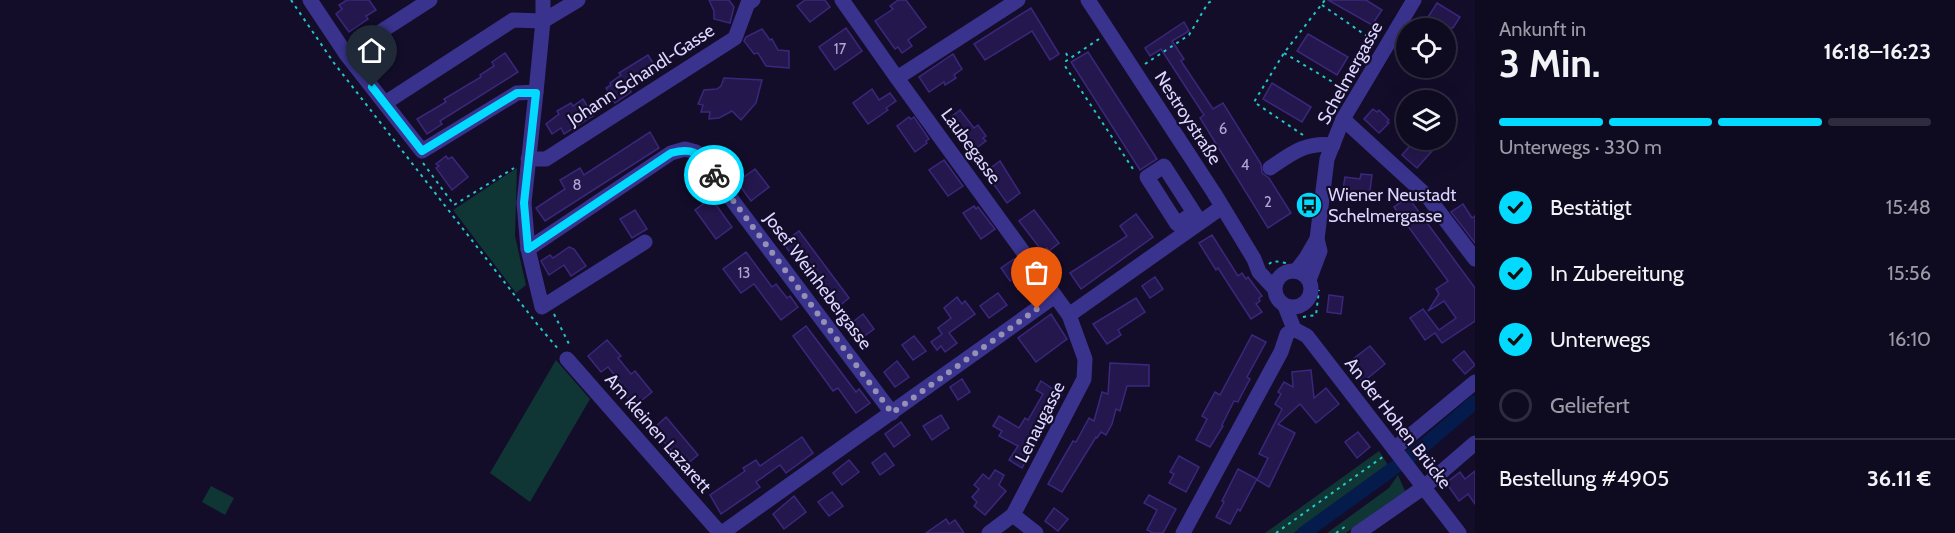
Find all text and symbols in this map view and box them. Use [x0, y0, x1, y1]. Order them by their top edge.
text: Ankunft in [1499, 17, 1586, 41]
street label: Schelmergasse [1313, 18, 1387, 128]
map controls [1396, 18, 1456, 150]
button: locate [1396, 18, 1456, 78]
street label: Johann Schandl-Gasse [563, 19, 719, 131]
pin [346, 25, 397, 87]
icon: home [355, 34, 388, 67]
text: 16:18–16:23 [1823, 38, 1931, 65]
text: 3 Min. [1499, 39, 1600, 87]
house number: 17 [834, 40, 847, 58]
street label: Nestroystraße [1150, 67, 1226, 169]
button: layers [1396, 90, 1456, 150]
street label: Laubegasse [936, 104, 1006, 188]
house number: 6 [1219, 120, 1227, 138]
text: Unterwegs · 330 m [1499, 135, 1662, 159]
courier [684, 145, 744, 205]
house number: 4 [1241, 156, 1250, 174]
icon: bike [698, 159, 731, 192]
house number: 8 [572, 176, 582, 194]
place label: Wiener Neustadt Schelmergasse [1328, 184, 1456, 227]
bus stop icon: Wiener Neustadt Schelmergasse [1294, 190, 1324, 220]
icon: check [1499, 191, 1532, 224]
house number: 2 [1264, 193, 1272, 211]
text: Bestätigt [1550, 194, 1632, 221]
text: 15:48 [1886, 195, 1931, 219]
street label: Josef Weinhebergasse [759, 207, 877, 354]
pin [1011, 247, 1062, 309]
icon: bag [1020, 256, 1053, 289]
icon: check [1499, 257, 1532, 290]
text: In Zubereitung [1550, 260, 1684, 287]
text: 15:56 [1887, 261, 1931, 285]
house number: 13 [737, 264, 751, 282]
icon: check [1499, 323, 1532, 356]
text: Unterwegs [1550, 326, 1650, 353]
text: 16:10 [1888, 327, 1931, 351]
street label: An der Hohen Brücke [1340, 353, 1456, 493]
street label: Am kleinen Lazarett [600, 369, 716, 497]
street label: Lenaugasse [1010, 378, 1070, 466]
text: Geliefert [1550, 392, 1630, 419]
text: Bestellung #4905 [1499, 465, 1669, 492]
text: 36.11 € [1867, 465, 1931, 492]

